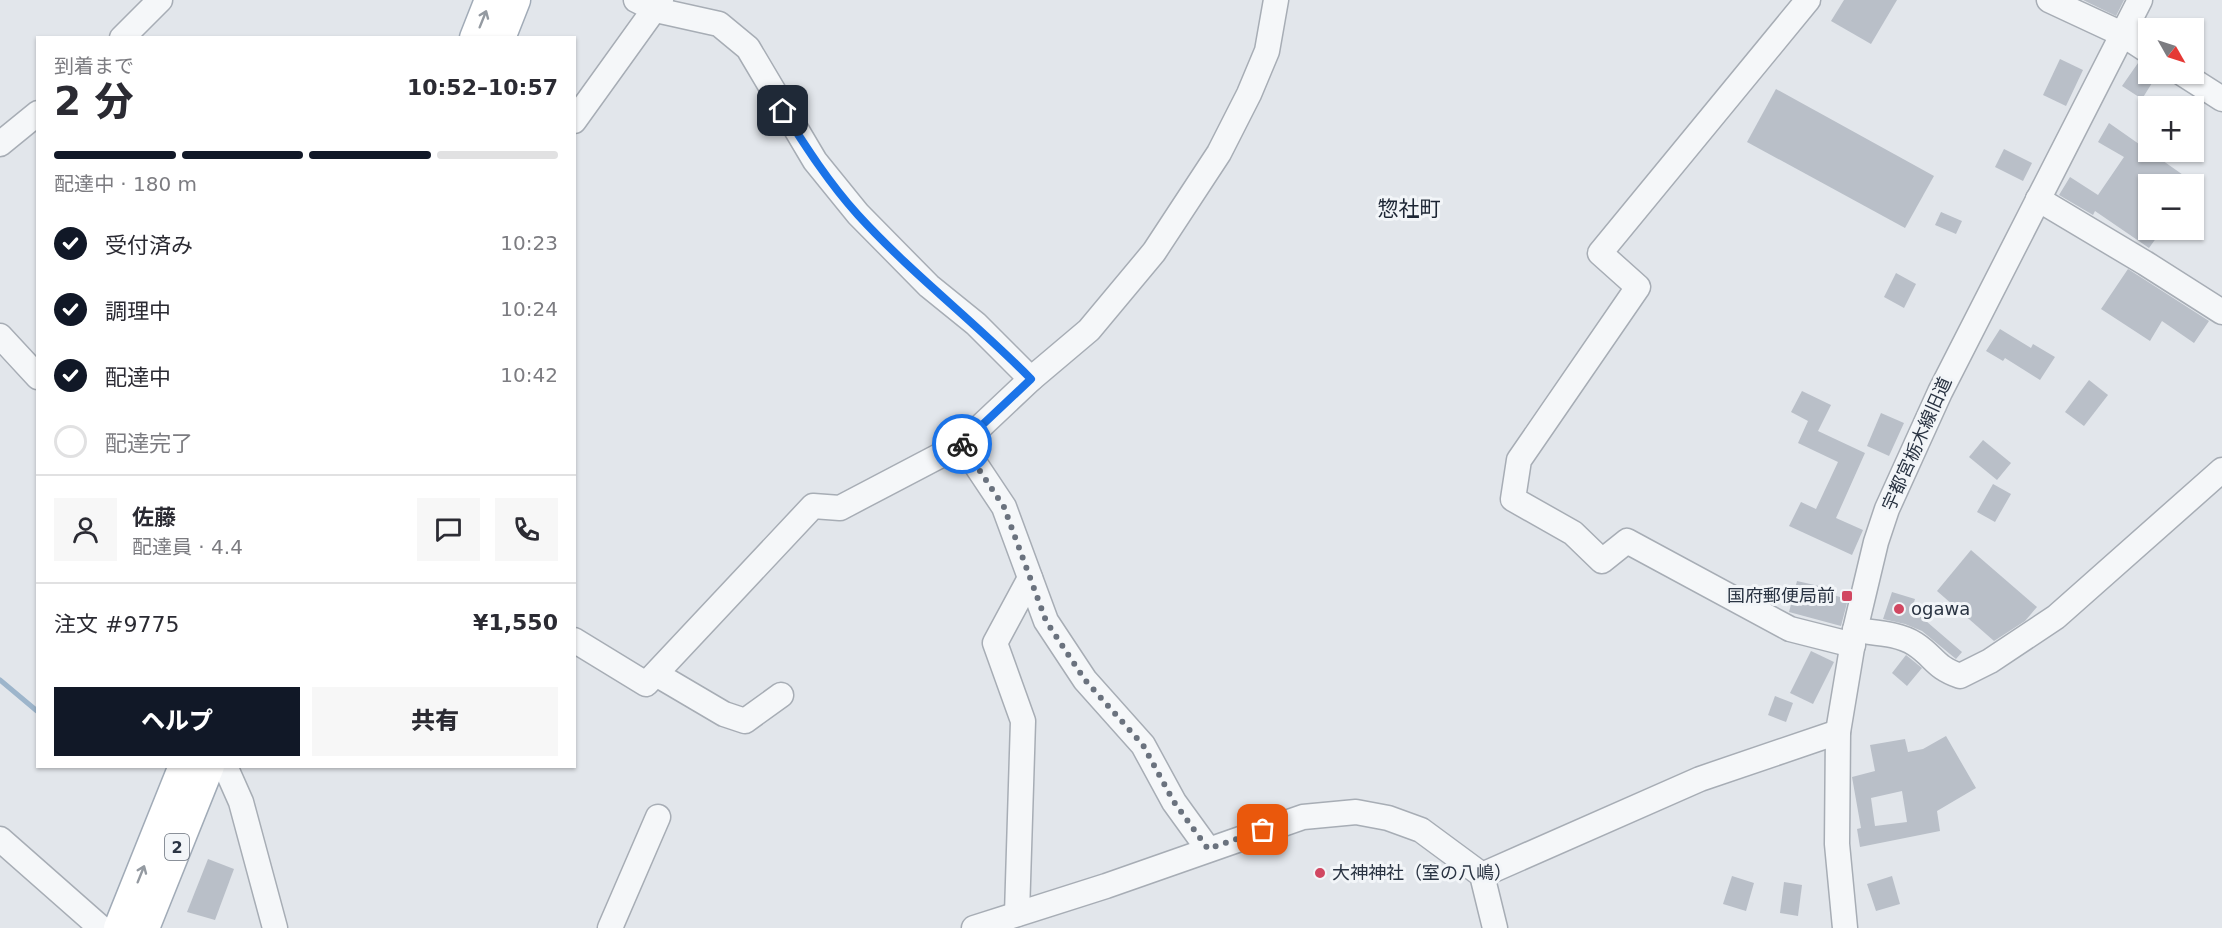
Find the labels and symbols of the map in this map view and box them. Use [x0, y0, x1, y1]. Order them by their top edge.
one-way arrow [478, 10, 489, 29]
north arrow [2138, 18, 2204, 84]
pin [757, 85, 808, 136]
district label: 惣社町 [1378, 197, 1441, 221]
street label: 宇都宮栃木線旧道 [1878, 374, 1955, 514]
courier [932, 414, 992, 474]
place label: 国府郵便局前 [1727, 585, 1835, 606]
marker: 国府郵便局前 [1840, 589, 1854, 603]
place label: ogawa [1911, 598, 1970, 619]
marker: ogawa [1892, 602, 1906, 616]
pin [1237, 804, 1288, 855]
road number: 2 [165, 834, 189, 860]
place label: 大神神社（室の八嶋） [1332, 862, 1512, 883]
one-way arrow [136, 865, 147, 883]
marker: 大神神社（室の八嶋） [1313, 866, 1327, 880]

